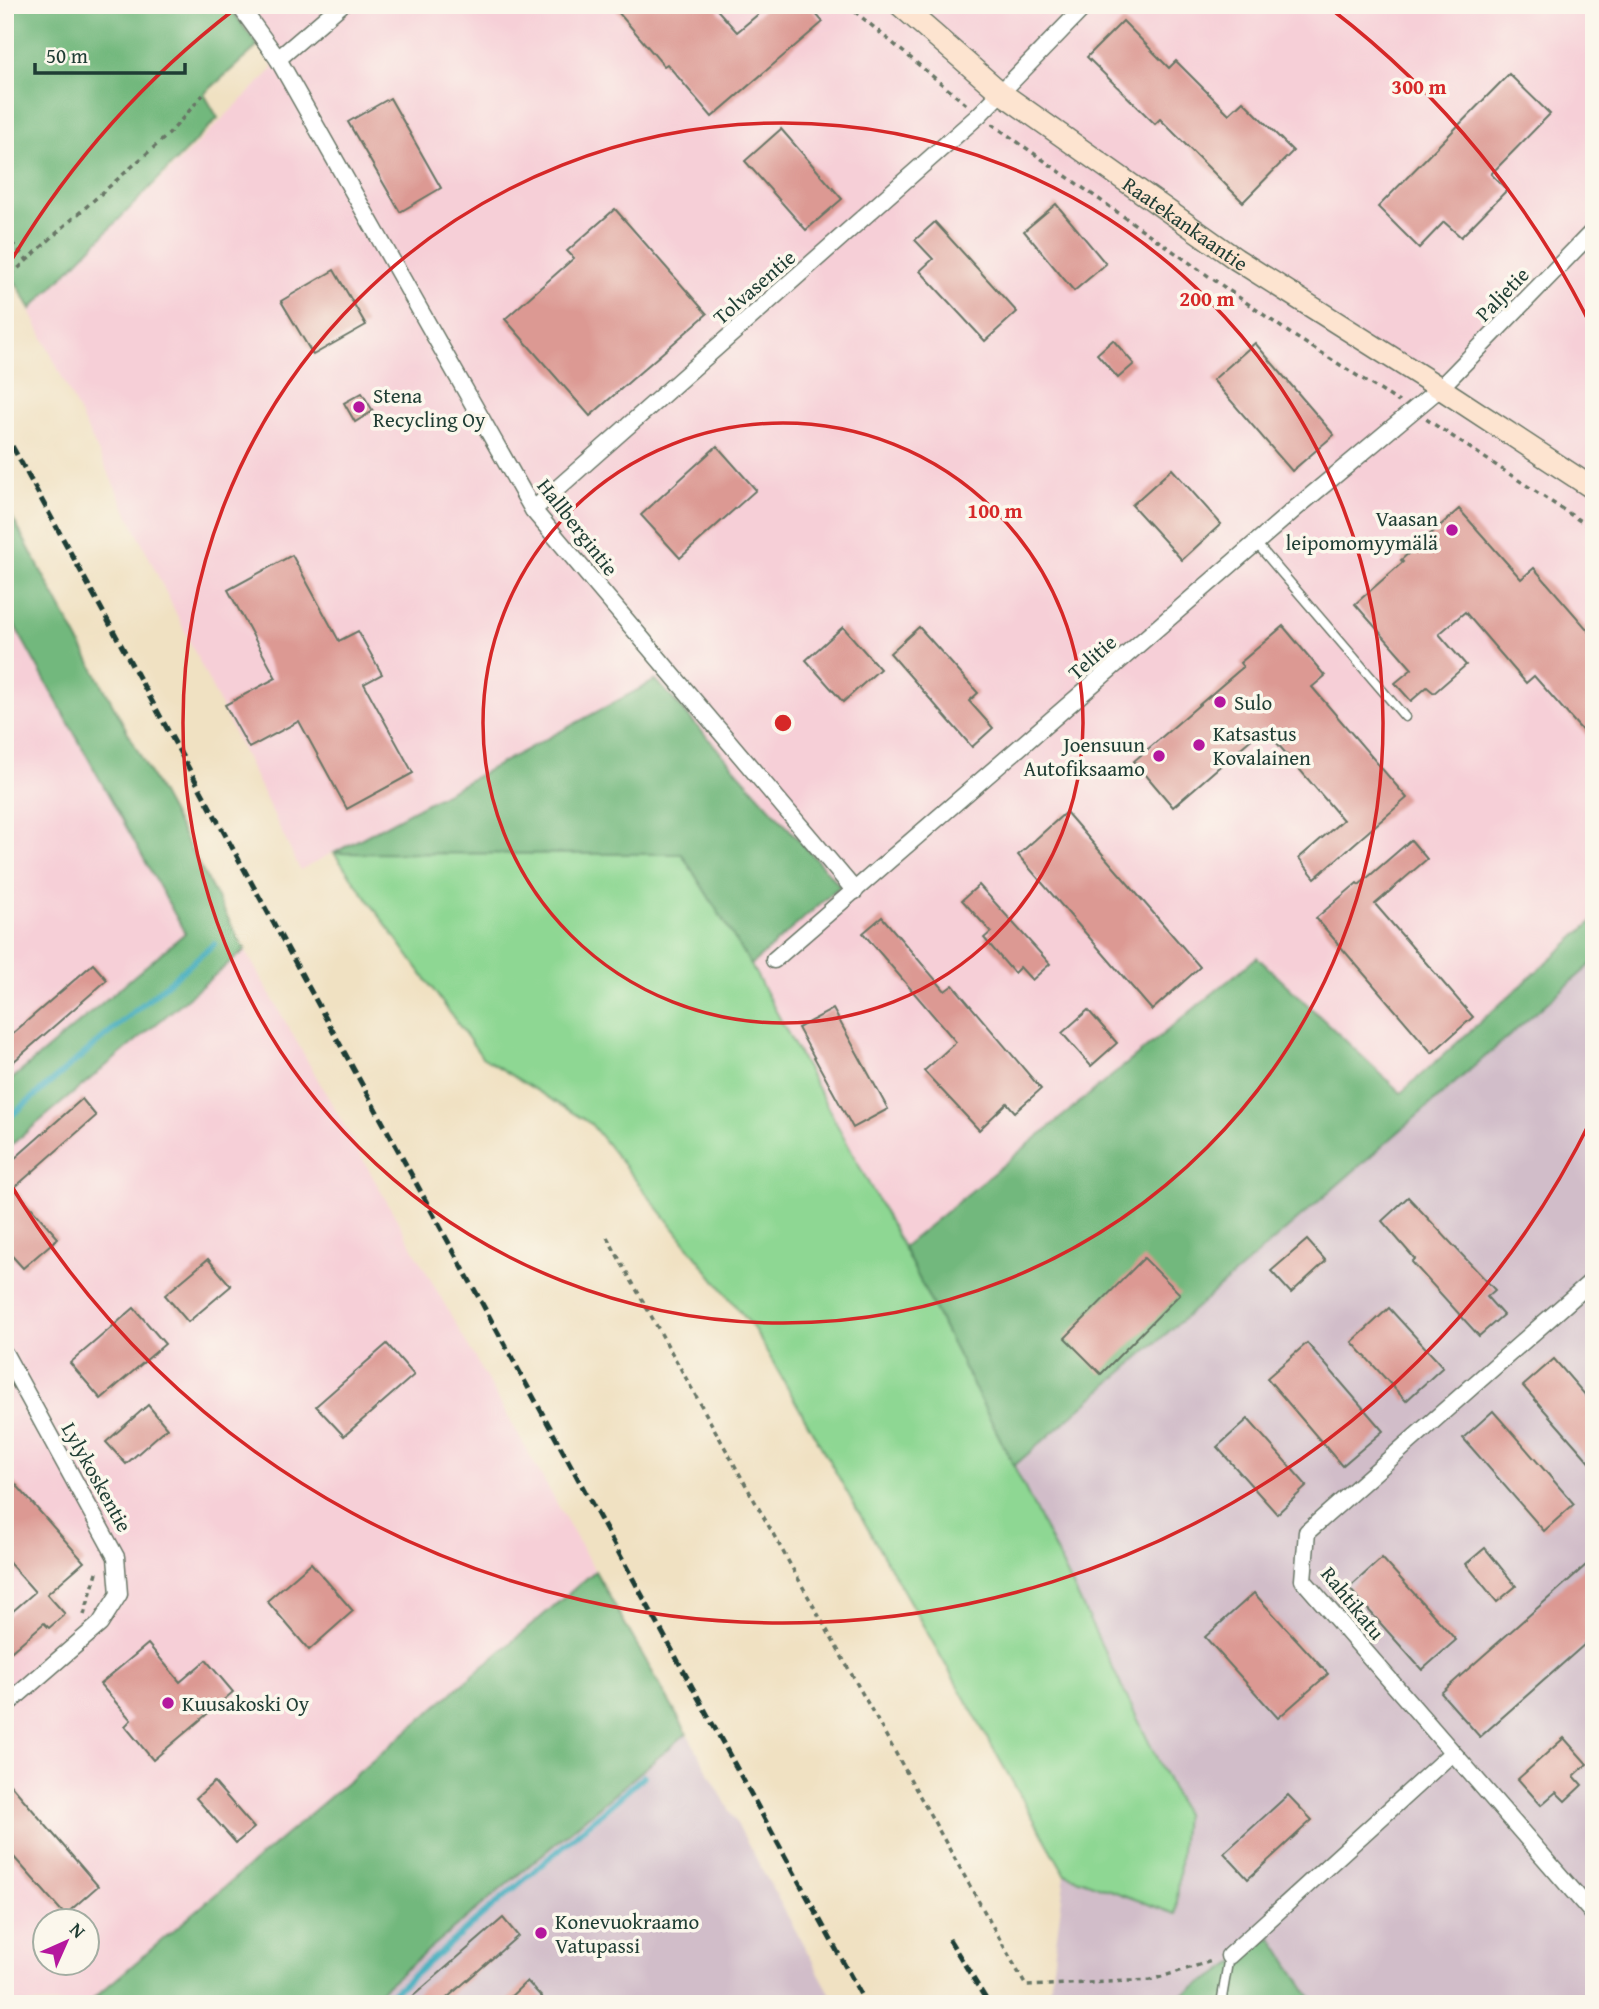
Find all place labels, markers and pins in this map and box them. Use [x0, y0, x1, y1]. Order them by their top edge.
place label: Stena Recycling Oy [373, 380, 486, 435]
marker: Stena Recycling Oy [351, 399, 367, 415]
place label: Vaasan leipomomyymälä [1285, 503, 1438, 558]
marker: Vaasan leipomomyymälä [1444, 522, 1460, 538]
place label: Sulo [1234, 687, 1272, 718]
marker: Sulo [1212, 694, 1228, 710]
centre of rings [771, 711, 795, 735]
place label: Katsastus Kovalainen [1213, 718, 1311, 773]
place label: Joensuun Autofiksaamo [1023, 729, 1145, 784]
marker: Katsastus Kovalainen [1191, 737, 1207, 753]
marker: Joensuun Autofiksaamo [1151, 748, 1167, 764]
place label: Kuusakoski Oy [182, 1688, 310, 1719]
marker: Kuusakoski Oy [160, 1695, 176, 1711]
place label: Konevuokraamo Vatupassi [555, 1906, 699, 1961]
marker: Konevuokraamo Vatupassi [533, 1925, 549, 1941]

